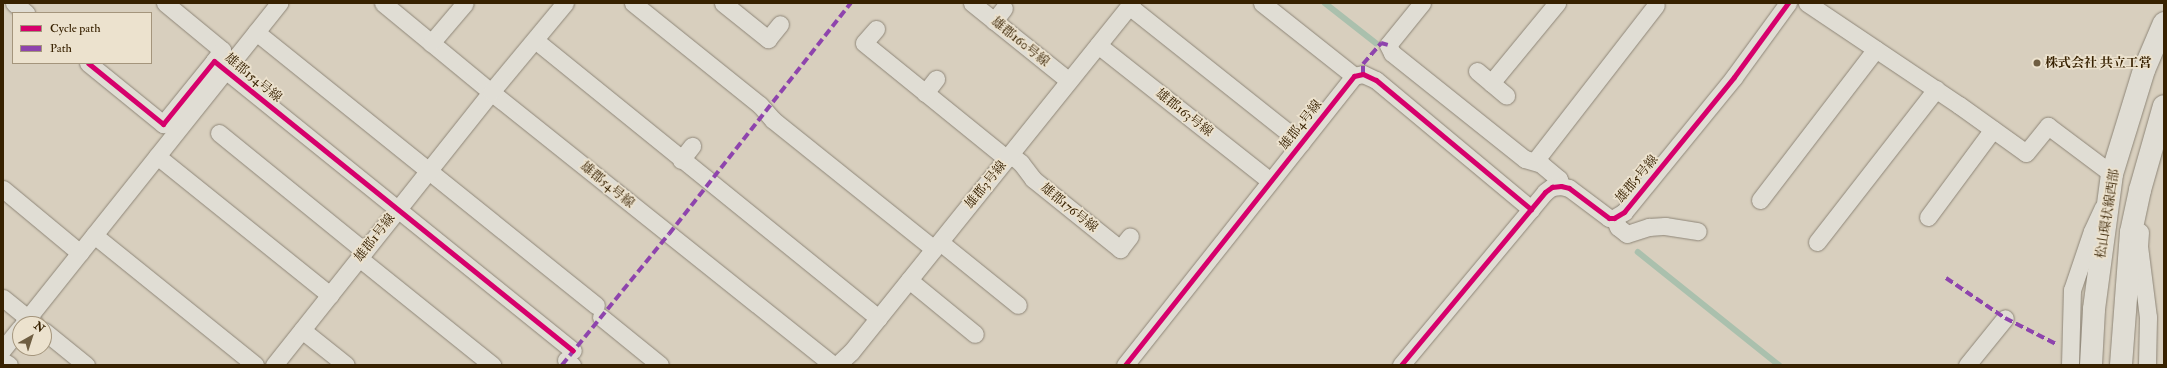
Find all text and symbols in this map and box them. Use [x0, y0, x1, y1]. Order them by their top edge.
legend [12, 12, 152, 64]
street label: 雄郡160号線 [988, 14, 1052, 70]
text: Cycle path [50, 21, 100, 36]
text: Path [50, 41, 72, 56]
street label: 雄郡154号線 [221, 50, 285, 106]
place label: 株式会社 共立工営 [2045, 55, 2152, 71]
marker: 株式会社 共立工営 [2032, 58, 2042, 68]
street label: 雄郡163号線 [1152, 86, 1216, 140]
street label: 雄郡4号線 [1277, 97, 1325, 153]
street label: 雄郡5号線 [1612, 152, 1662, 206]
street label: 雄郡3号線 [962, 158, 1010, 212]
street label: 雄郡54号線 [577, 159, 637, 211]
street label: 松山環状線西部 [2093, 168, 2123, 260]
street label: 雄郡176号線 [1037, 180, 1101, 236]
street label: 雄郡1号線 [351, 211, 399, 265]
north arrow [12, 316, 52, 356]
text: N [31, 319, 47, 335]

